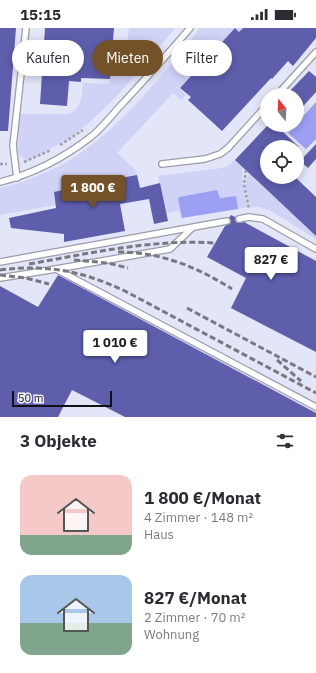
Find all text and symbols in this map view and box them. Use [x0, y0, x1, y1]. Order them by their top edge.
text: 15:15 [20, 5, 61, 24]
chip: Kaufen [12, 40, 84, 76]
chip: Mieten [92, 40, 163, 76]
chip: Filter [171, 40, 232, 76]
north arrow [260, 88, 304, 132]
map controls [260, 88, 304, 184]
button: locate [260, 140, 304, 184]
pin: 1 800 € [56, 175, 130, 209]
text: 1 800 € [70, 179, 116, 196]
pin: 827 € [243, 247, 299, 281]
text: 827 € [254, 251, 288, 268]
pin: 1 010 € [78, 330, 152, 364]
text: 1 010 € [92, 334, 138, 351]
scale bar [12, 389, 112, 408]
text: 50 m [18, 391, 43, 405]
text: 3 Objekte [20, 430, 97, 452]
icon: filters [274, 430, 296, 452]
text: 1 800 €/Monat [144, 487, 261, 509]
icon: home [52, 491, 100, 539]
text: 4 Zimmer · 148 m² [144, 509, 253, 526]
text: Haus [144, 526, 174, 543]
text: 827 €/Monat [144, 587, 247, 609]
icon: home [52, 591, 100, 639]
text: 2 Zimmer · 70 m² [144, 609, 245, 626]
text: Wohnung [144, 626, 199, 643]

